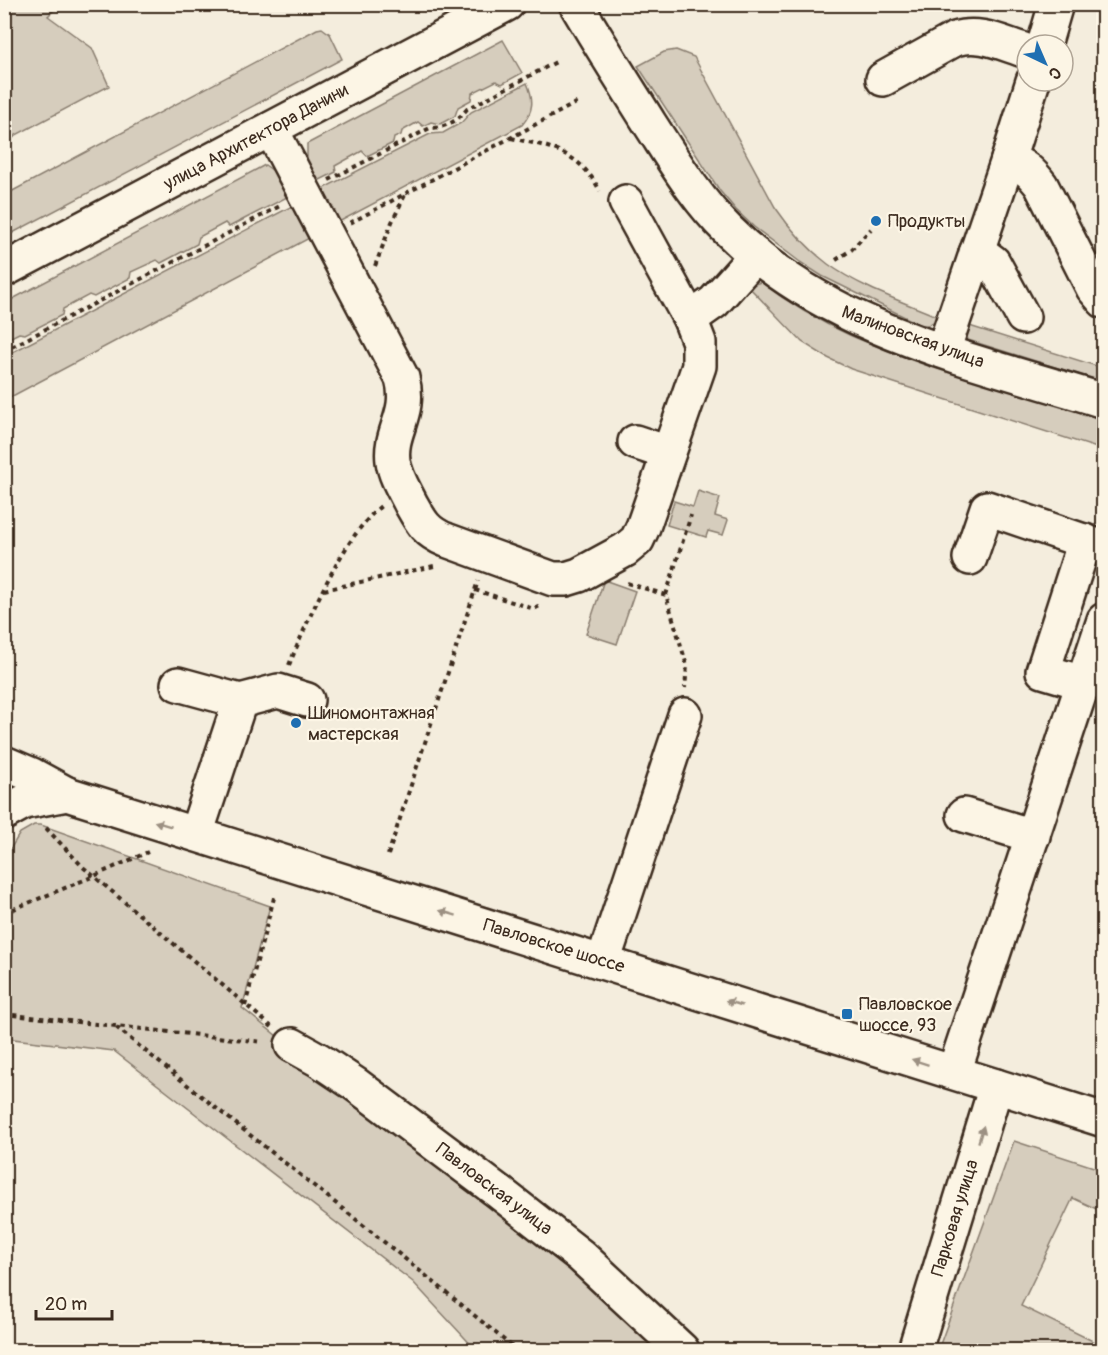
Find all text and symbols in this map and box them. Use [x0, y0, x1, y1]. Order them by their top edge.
north arrow [1015, 33, 1075, 93]
text: С [1044, 62, 1065, 84]
street label: улица Архитектора Данини [159, 79, 352, 196]
place label: Продукты [888, 210, 965, 233]
marker: Продукты [869, 214, 883, 228]
street label: Малиновская улица [838, 300, 988, 374]
place label: Шиномонтажная мастерская [308, 702, 435, 746]
marker: Шиномонтажная мастерская [289, 716, 303, 730]
one-way arrow [154, 819, 172, 828]
one-way arrow [439, 908, 457, 917]
street label: Павловское шоссе [481, 914, 628, 978]
place label: Павловское шоссе, 93 [859, 993, 952, 1037]
one-way arrow [725, 998, 743, 1007]
marker: Павловское шоссе, 93 [840, 1007, 854, 1021]
one-way arrow [911, 1056, 929, 1066]
one-way arrow [977, 1125, 986, 1143]
street label: Павловская улица [431, 1138, 557, 1240]
street label: Парковая улица [926, 1157, 984, 1279]
scale bar [36, 1283, 112, 1321]
text: 20 m [45, 1293, 87, 1316]

